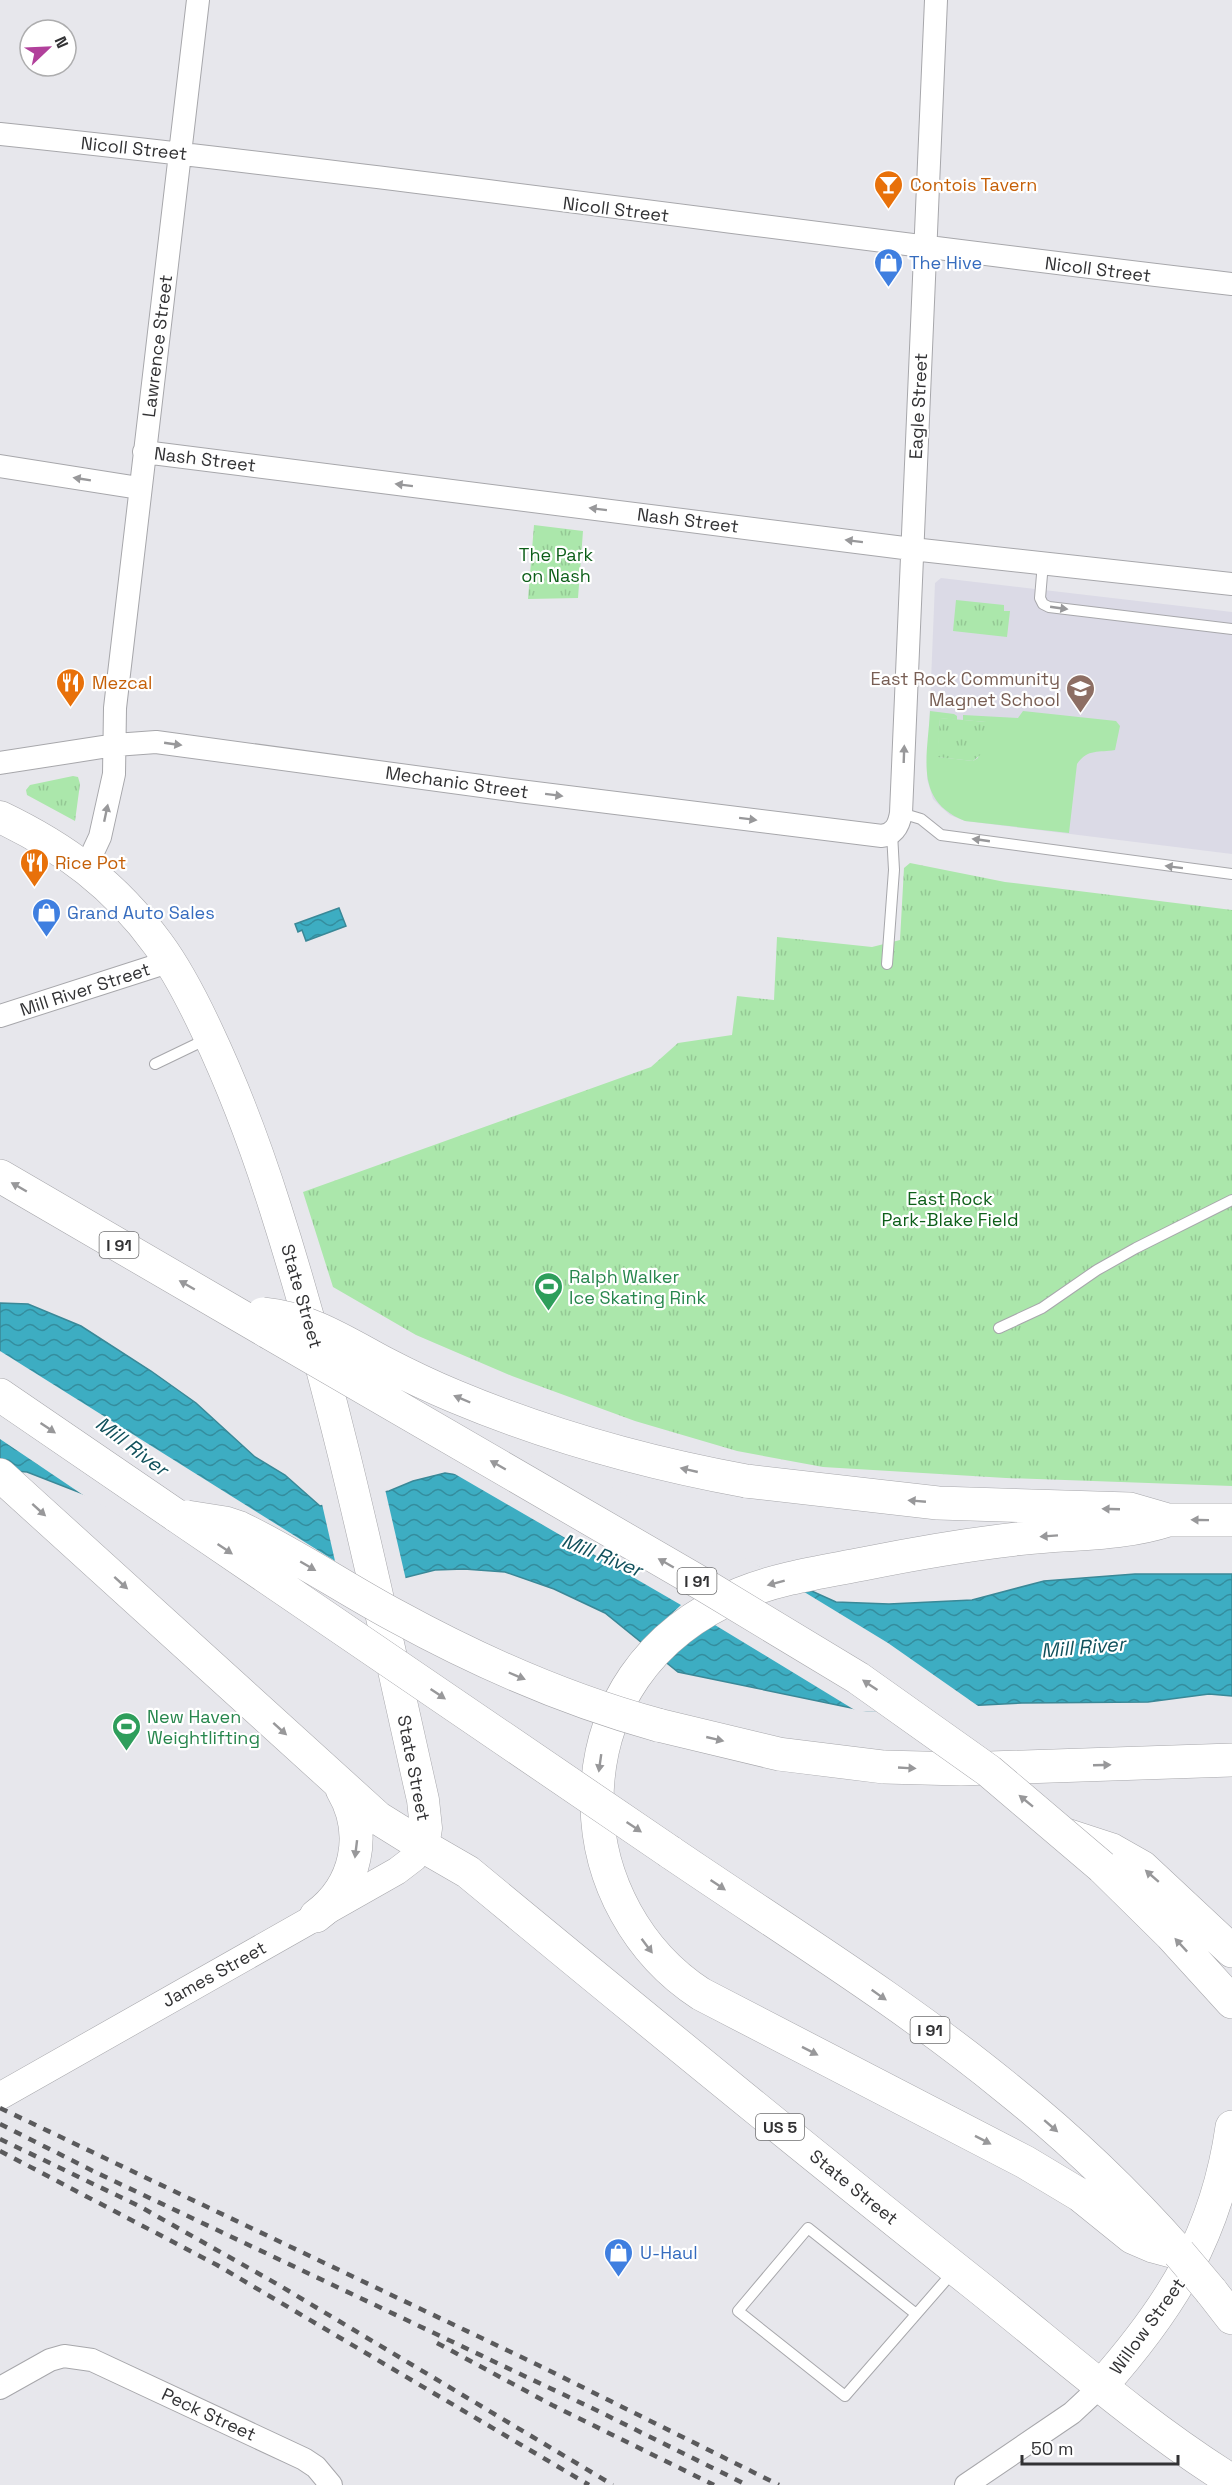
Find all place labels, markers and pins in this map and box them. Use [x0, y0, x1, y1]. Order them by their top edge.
bar icon: Contois Tavern [873, 168, 905, 210]
place label: Contois Tavern [910, 173, 1037, 196]
shop icon: The Hive [872, 246, 904, 288]
place label: The Hive [909, 251, 982, 274]
restaurant icon: Mezcal [55, 666, 87, 708]
place label: East Rock Community Magnet School [871, 667, 1060, 711]
place label: Mezcal [92, 671, 152, 694]
school or university icon: East Rock Community Magnet School [1065, 672, 1097, 714]
restaurant icon: Rice Pot [18, 846, 50, 888]
place label: Rice Pot [55, 851, 126, 874]
shop icon: Grand Auto Sales [30, 896, 62, 938]
place label: Grand Auto Sales [67, 901, 215, 924]
place label: Ralph Walker Ice Skating Rink [569, 1265, 706, 1309]
sports icon: Ralph Walker Ice Skating Rink [532, 1270, 564, 1312]
place label: New Haven Weightlifting [147, 1705, 260, 1749]
sports icon: New Haven Weightlifting [110, 1710, 142, 1752]
shop icon: U-Haul [603, 2236, 635, 2278]
place label: U-Haul [640, 2241, 698, 2264]

